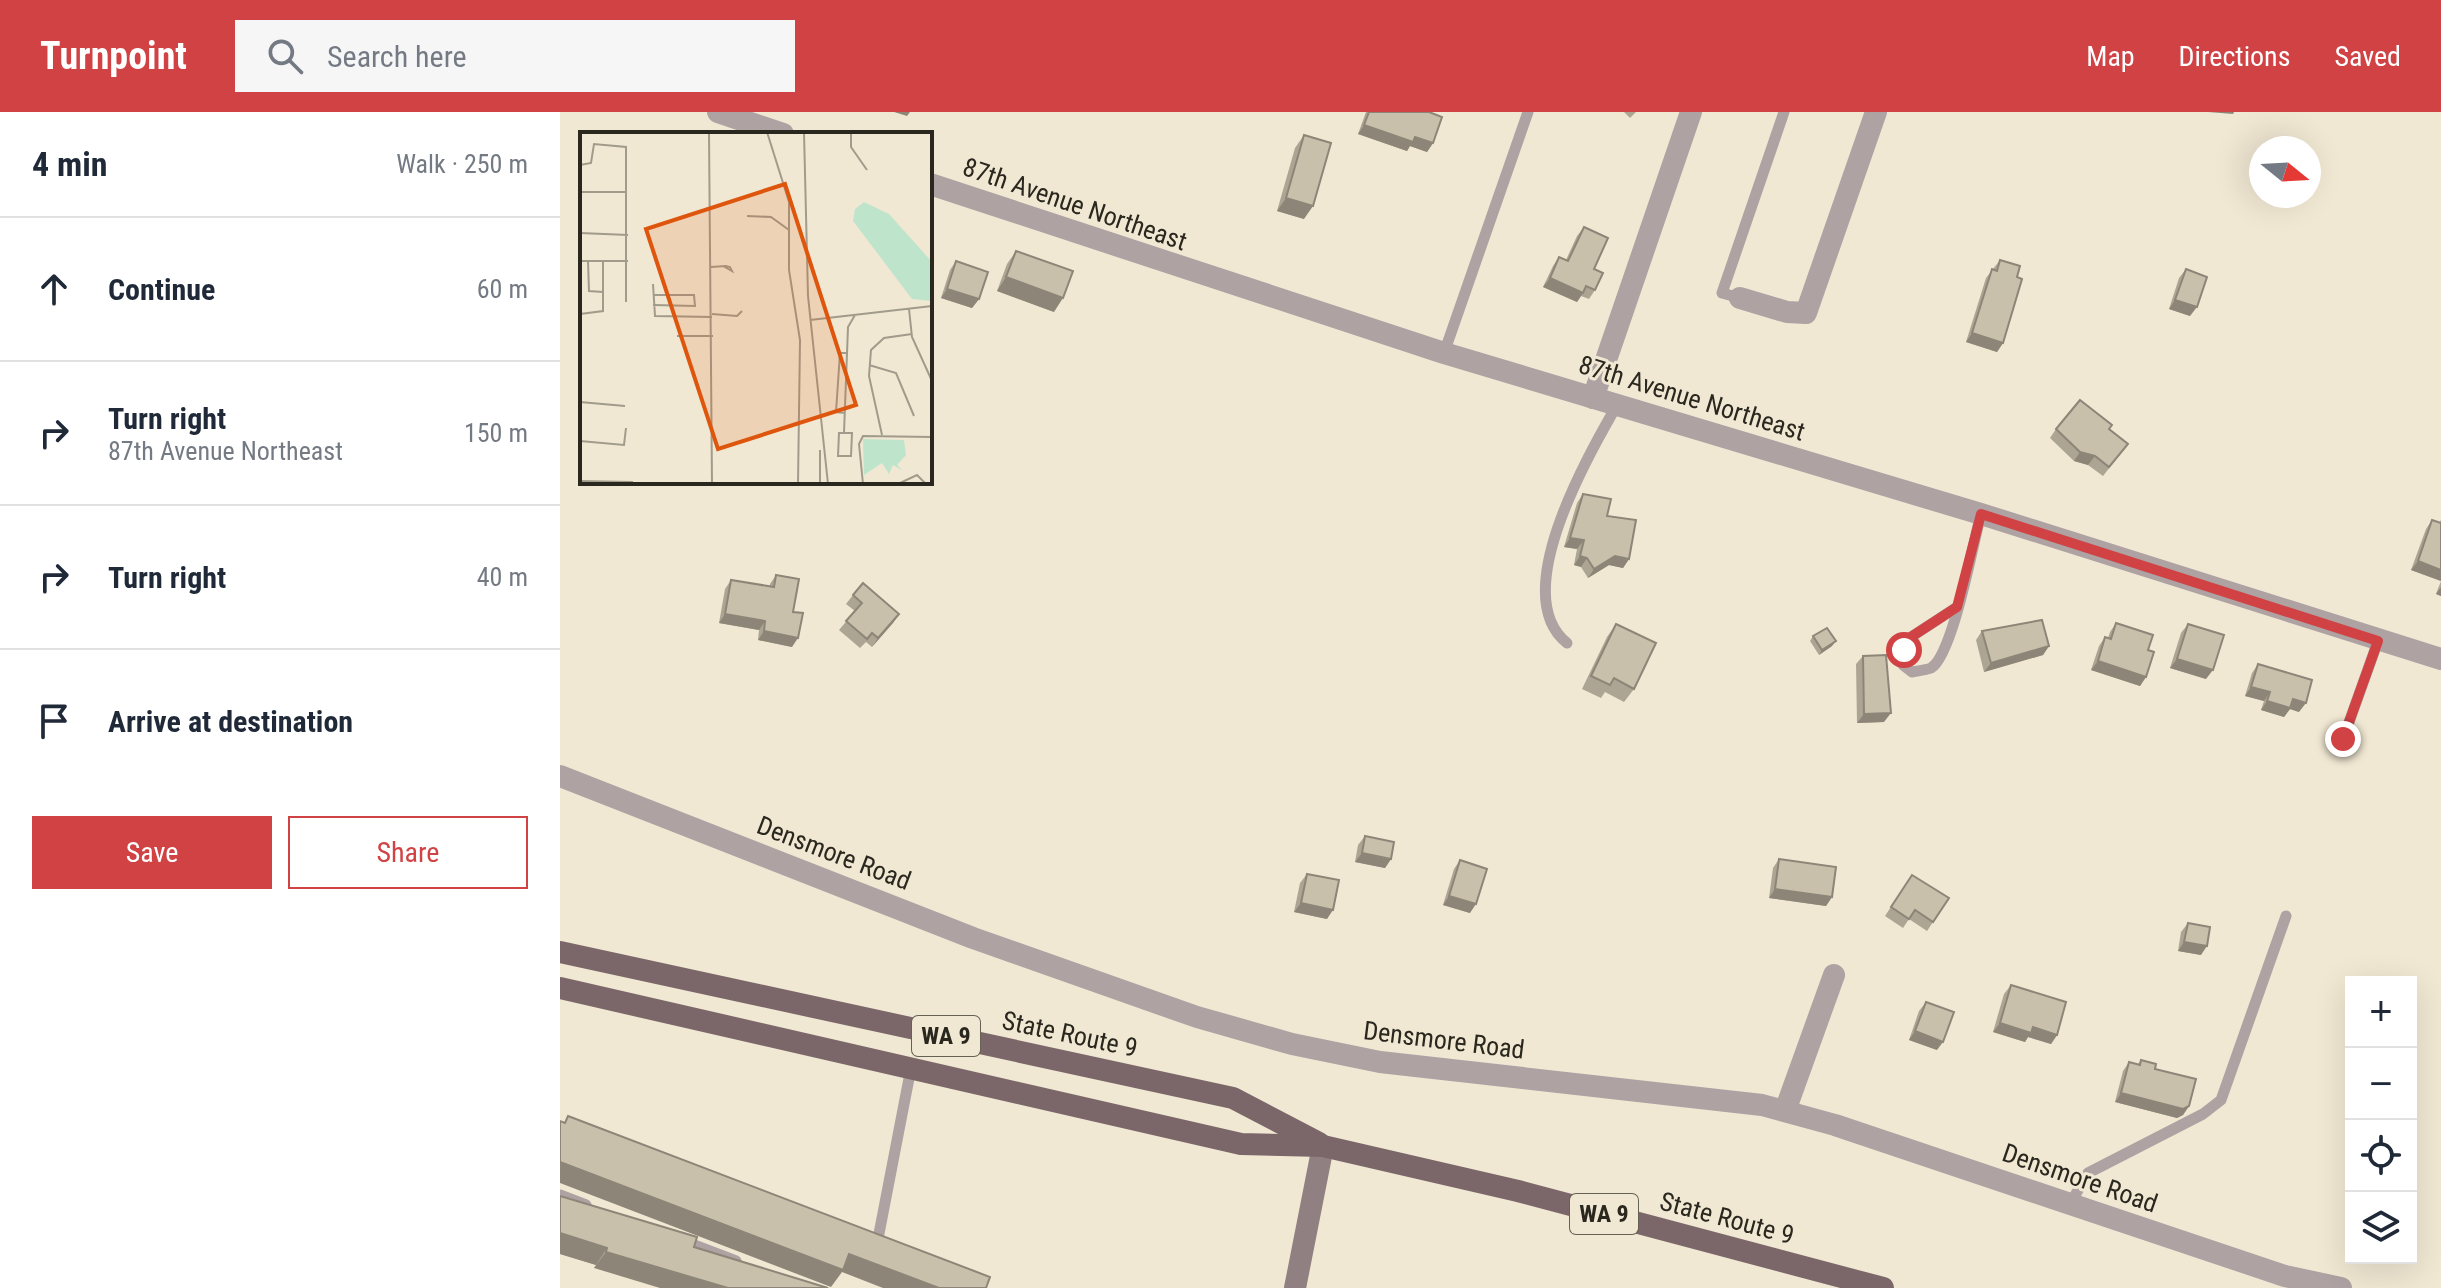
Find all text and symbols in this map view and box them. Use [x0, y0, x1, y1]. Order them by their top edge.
search box [235, 20, 795, 92]
text: Turnpoint [40, 34, 187, 78]
icon: search [263, 34, 307, 78]
text: Search here [327, 39, 467, 74]
text: Map [2086, 40, 2135, 73]
text: Directions [2179, 40, 2290, 73]
text: Saved [2334, 40, 2401, 73]
inset map [580, 132, 932, 484]
north arrow [2249, 136, 2321, 208]
text: 4 min [32, 144, 108, 184]
text: Walk · 250 m [396, 149, 528, 179]
street label: 87th Avenue Northeast [959, 152, 1191, 256]
icon: ahead [32, 267, 76, 311]
text: Continue [108, 272, 215, 307]
text: 60 m [477, 274, 528, 304]
street label: 87th Avenue Northeast [1575, 349, 1809, 447]
text: Turn right [108, 401, 226, 436]
icon: right [32, 411, 76, 455]
text: 150 m [464, 418, 528, 448]
text: 87th Avenue Northeast [108, 436, 343, 466]
icon: right [32, 555, 76, 599]
text: Turn right [108, 560, 226, 595]
text: 40 m [477, 562, 528, 592]
route start [1886, 632, 1922, 668]
icon: arrive [32, 699, 76, 743]
text: Arrive at destination [108, 704, 353, 739]
route end [2325, 721, 2361, 757]
street label: Densmore Road [753, 810, 915, 896]
button: Save [32, 816, 272, 889]
button: Share [288, 816, 528, 889]
map controls [2345, 976, 2417, 1264]
button: + [2345, 976, 2417, 1048]
street label: State Route 9 [1000, 1005, 1140, 1063]
street label: Densmore Road [1362, 1015, 1526, 1065]
road number: WA 9 [912, 1016, 980, 1056]
button: − [2345, 1048, 2417, 1120]
button: locate [2345, 1120, 2417, 1192]
street label: Densmore Road [1998, 1137, 2162, 1219]
street label: State Route 9 [1657, 1186, 1797, 1250]
button: layers [2345, 1192, 2417, 1264]
road number: WA 9 [1570, 1194, 1638, 1234]

